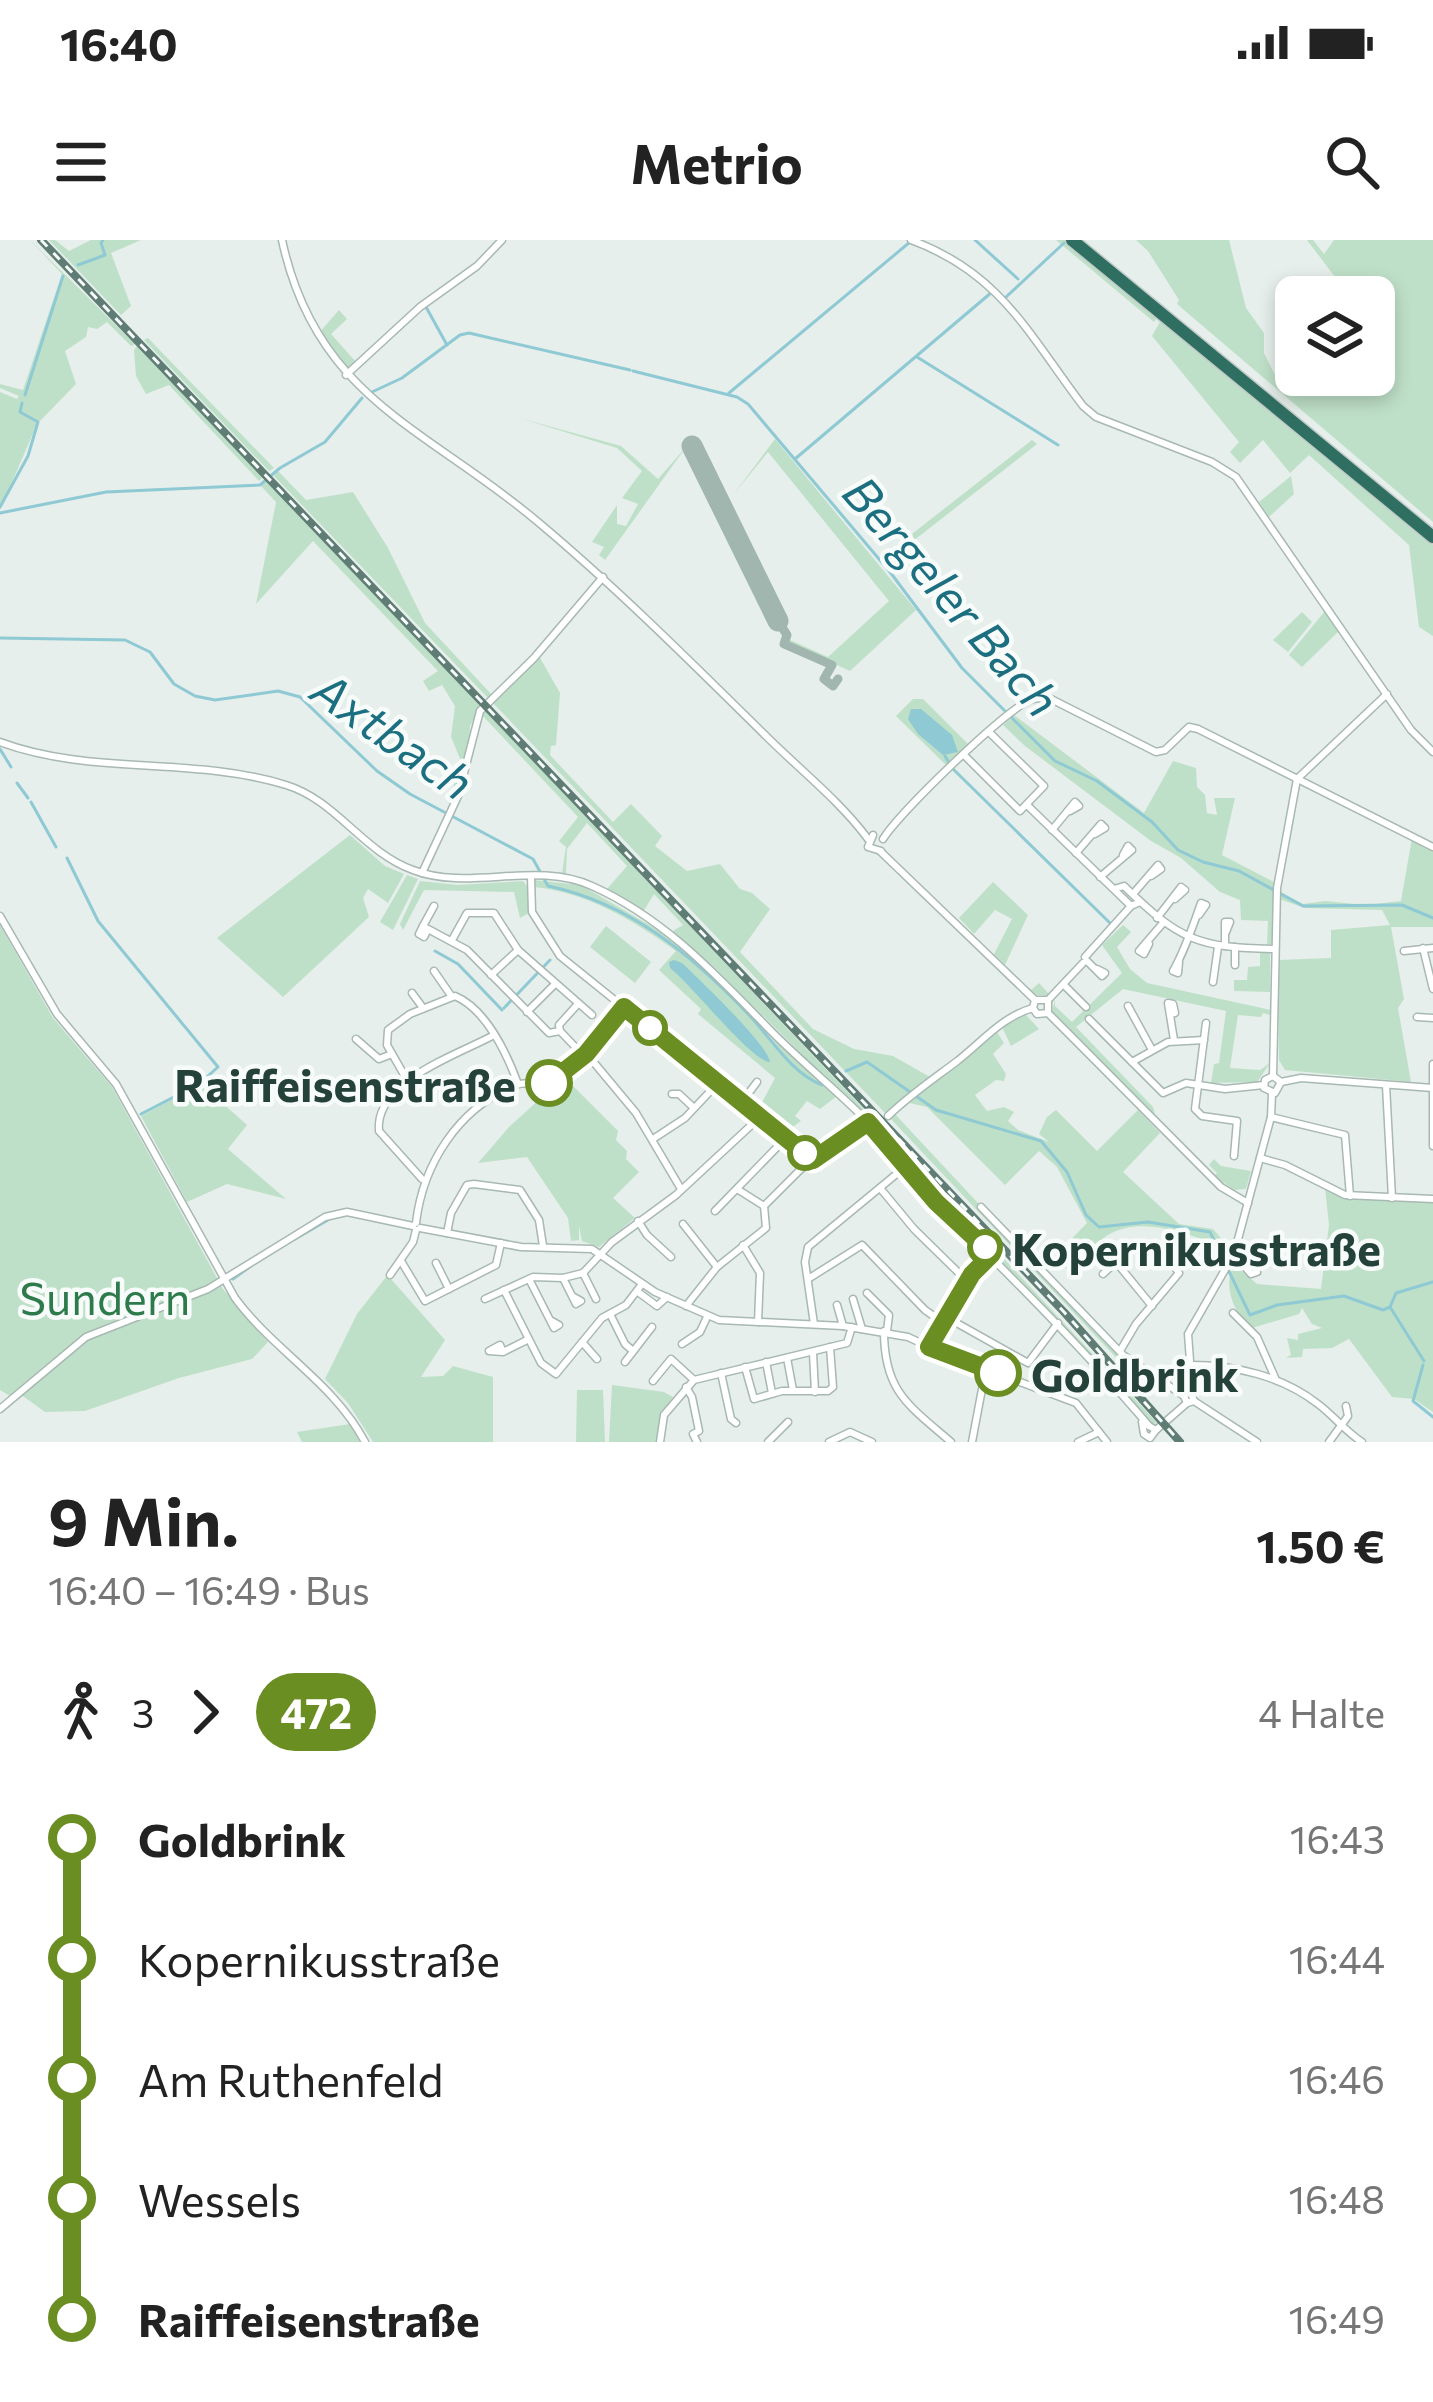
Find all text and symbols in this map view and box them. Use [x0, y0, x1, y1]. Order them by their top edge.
text: 16:40 [60, 15, 178, 70]
icon: menu [48, 129, 114, 195]
text: Metrio [630, 129, 803, 195]
icon: search [1319, 129, 1385, 195]
map controls [1275, 276, 1395, 396]
button: layers [1275, 276, 1395, 396]
water label: Bergeler Bach [832, 463, 1074, 727]
water label: Axtbach [300, 656, 486, 811]
unlabelled marker [634, 1012, 666, 1044]
place label: Raiffeisenstraße [174, 1056, 516, 1111]
marker: Raiffeisenstraße [527, 1061, 571, 1105]
unlabelled marker [789, 1137, 821, 1169]
place label: Kopernikusstraße [1012, 1220, 1381, 1275]
marker: Kopernikusstraße [969, 1231, 1001, 1263]
park label: Sundern [20, 1269, 190, 1324]
place label: Goldbrink [1031, 1346, 1239, 1401]
marker: Goldbrink [976, 1351, 1020, 1395]
text: 9 Min. [48, 1479, 239, 1560]
text: 1.50 € [1256, 1517, 1385, 1572]
text: 16:40 – 16:49 · Bus [48, 1565, 370, 1613]
icon: walk [48, 1679, 114, 1745]
icon: forward [172, 1679, 238, 1745]
text: 472 [280, 1686, 352, 1738]
text: 3 [132, 1688, 154, 1736]
text: 4 Halte [1258, 1688, 1385, 1736]
text: Goldbrink [138, 1811, 346, 1866]
text: 16:43 [1290, 1814, 1385, 1862]
text: Kopernikusstraße [138, 1931, 500, 1986]
text: 16:44 [1289, 1934, 1385, 1982]
text: Am Ruthenfeld [138, 2051, 444, 2106]
text: 16:46 [1288, 2054, 1385, 2102]
text: Wessels [138, 2171, 301, 2226]
text: 16:48 [1288, 2174, 1385, 2222]
text: Raiffeisenstraße [138, 2291, 480, 2346]
text: 16:49 [1288, 2294, 1385, 2342]

